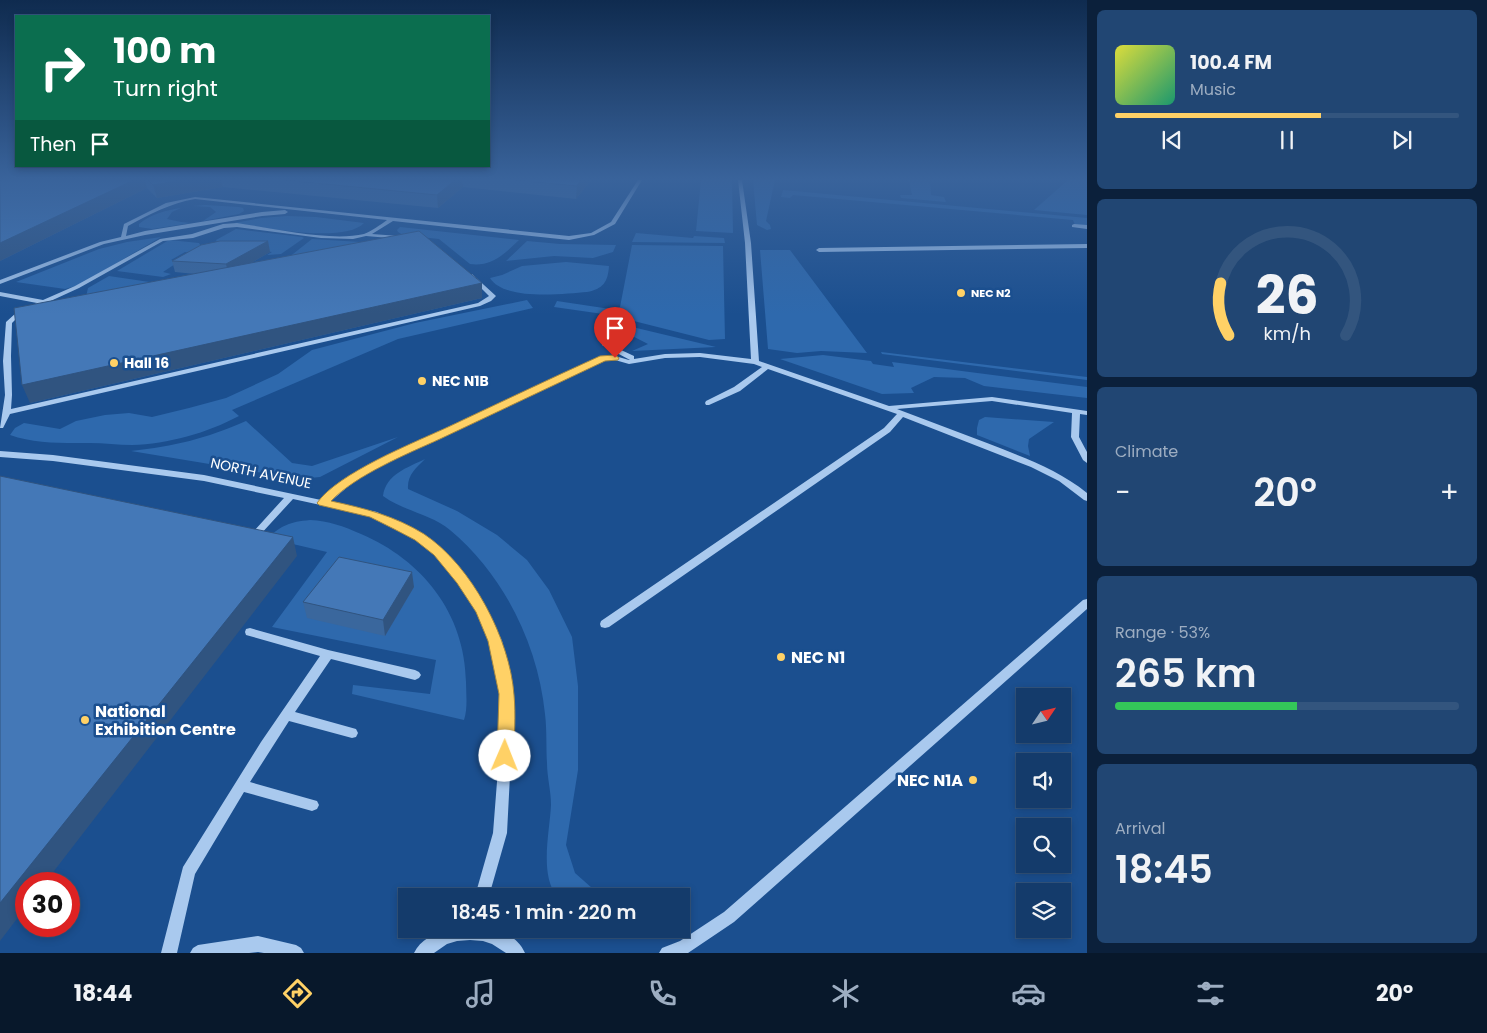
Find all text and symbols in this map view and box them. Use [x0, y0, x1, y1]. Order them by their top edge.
text: 100 m [113, 26, 216, 75]
icon: right [30, 35, 95, 100]
text: 100.4 FM [1190, 49, 1272, 76]
text: Turn right [113, 73, 218, 104]
text: Music [1190, 78, 1236, 101]
icon: previous [1158, 126, 1186, 154]
icon: pause [1273, 126, 1301, 154]
icon: next [1388, 126, 1416, 154]
icon: arrive [86, 130, 114, 158]
text: Then [30, 131, 76, 158]
text: 26 [1256, 259, 1318, 332]
place label: NEC N2 [971, 285, 1011, 301]
marker: NEC N2 [955, 287, 967, 299]
pin [594, 307, 636, 358]
icon: arrive [601, 314, 629, 342]
text: km/h [1263, 321, 1311, 346]
place label: Hall 16 [124, 353, 169, 373]
marker: Hall 16 [108, 357, 120, 369]
place label: NEC N1B [432, 371, 489, 391]
marker: NEC N1B [416, 375, 428, 387]
text: Climate [1115, 440, 1178, 463]
street label: NORTH AVENUE [209, 453, 313, 493]
text: 20° [1254, 466, 1317, 519]
text: − [1115, 473, 1130, 512]
text: + [1440, 473, 1459, 512]
text: Range · 53% [1115, 621, 1210, 644]
place label: NEC N1 [791, 646, 845, 669]
text: 265 km [1115, 647, 1257, 700]
marker: NEC N1 [775, 651, 787, 663]
north arrow [1016, 688, 1071, 742]
map controls [1016, 688, 1071, 938]
place label: National Exhibition Centre [95, 700, 236, 741]
marker: National Exhibition Centre [79, 714, 91, 726]
position arrow [478, 729, 530, 781]
button: sound [1016, 753, 1071, 808]
place label: NEC N1A [897, 769, 963, 792]
marker: NEC N1A [967, 774, 979, 786]
text: Arrival [1115, 817, 1165, 840]
button: search [1016, 818, 1071, 873]
text: 18:45 [1115, 843, 1213, 896]
speed limit sign: 30 [15, 872, 80, 937]
button: layers [1016, 883, 1071, 938]
text: 18:45 · 1 min · 220 m [452, 899, 636, 926]
icon: directions [280, 976, 315, 1011]
icon: music [463, 976, 498, 1011]
icon: phone [645, 976, 680, 1011]
icon: climate [828, 976, 863, 1011]
icon: car [1011, 976, 1046, 1011]
icon: filters [1193, 976, 1228, 1011]
text: 18:44 [74, 978, 132, 1009]
text: 20° [1376, 978, 1413, 1009]

